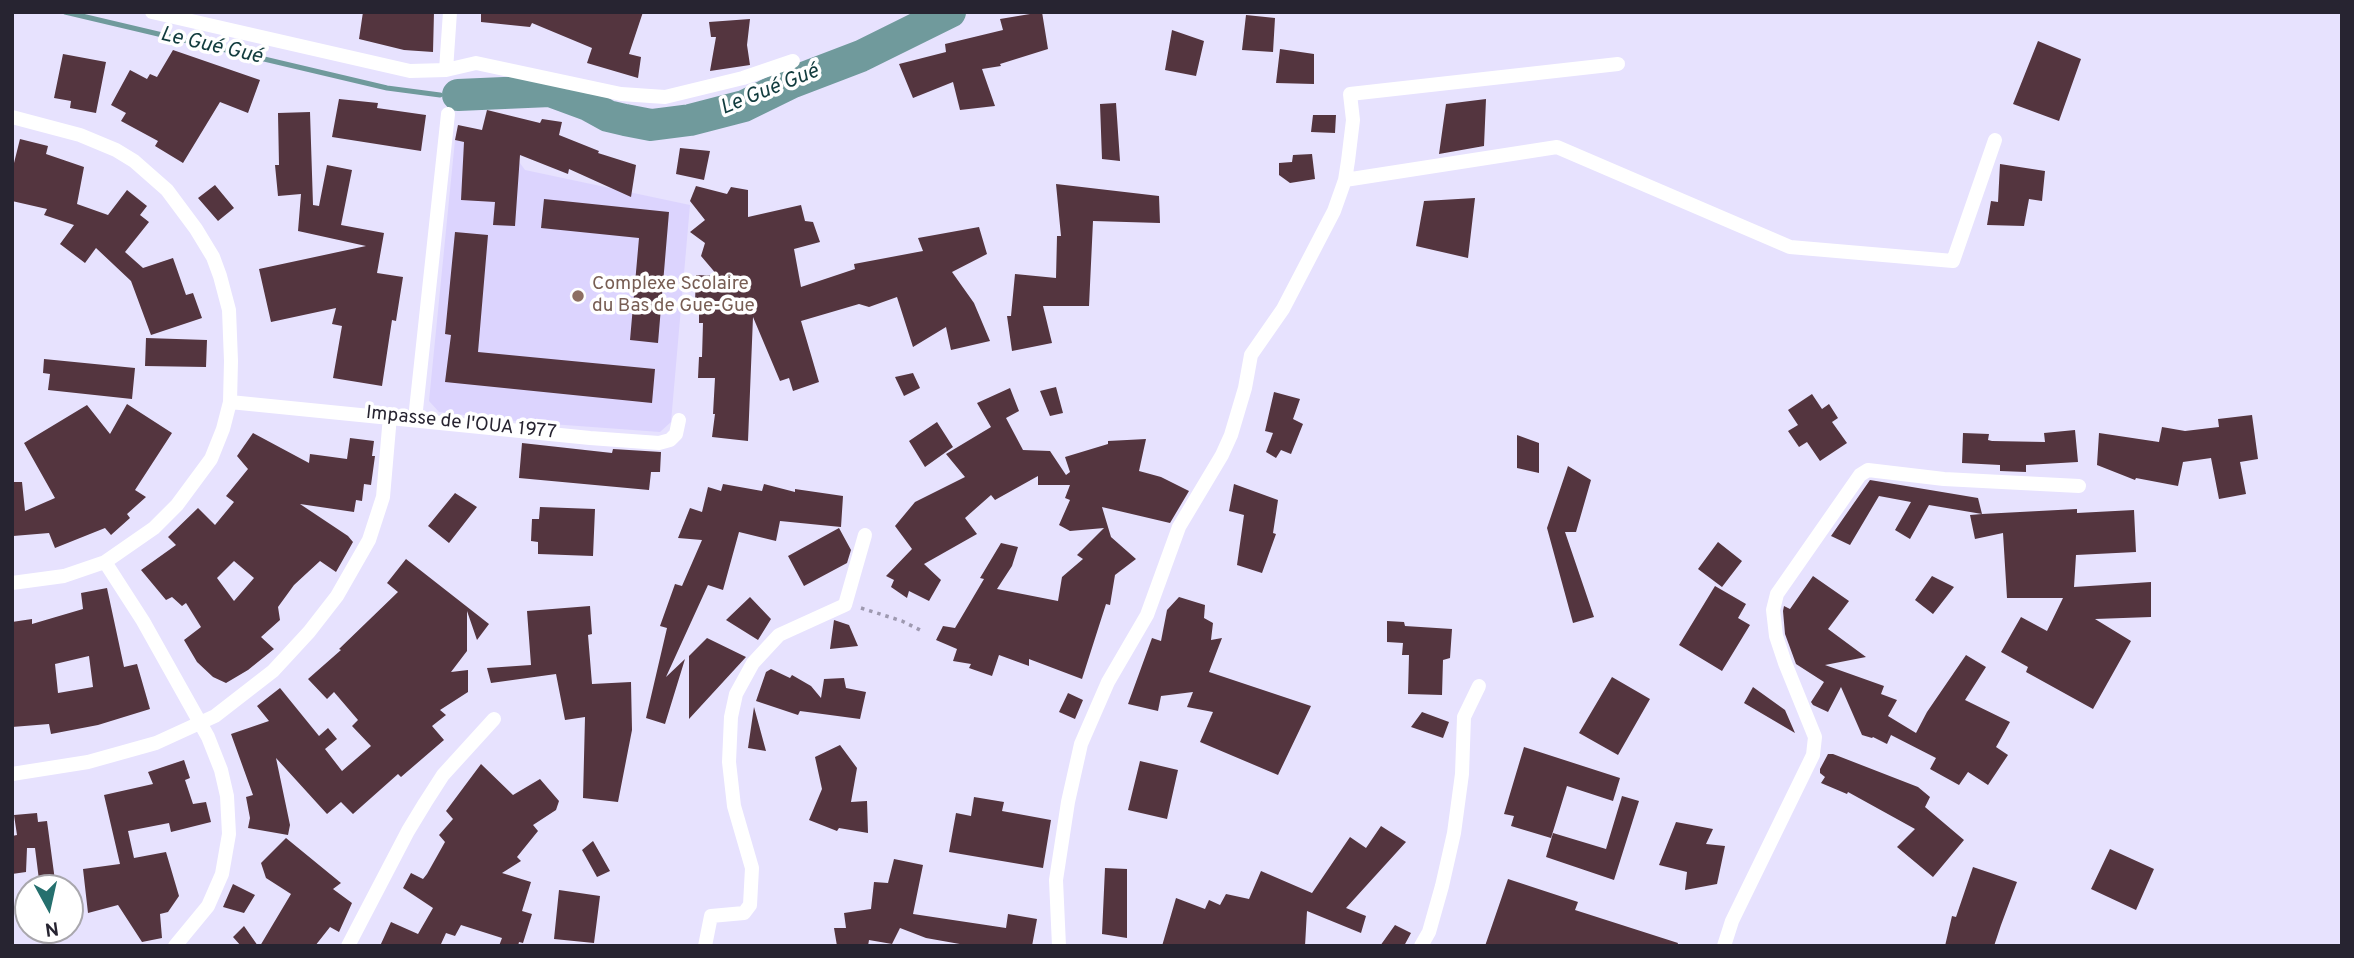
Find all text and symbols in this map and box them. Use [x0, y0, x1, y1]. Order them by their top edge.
water label: Le Gué Gué [158, 23, 264, 71]
water label: Le Gué Gué [717, 60, 823, 122]
place label: Complexe Scolaire du Bas de Gue-Gue [592, 274, 755, 318]
marker: Complexe Scolaire du Bas de Gue-Gue [570, 288, 586, 304]
street label: Impasse de l'OUA 1977 [365, 403, 557, 445]
north arrow [14, 874, 84, 944]
text: N [43, 915, 60, 941]

